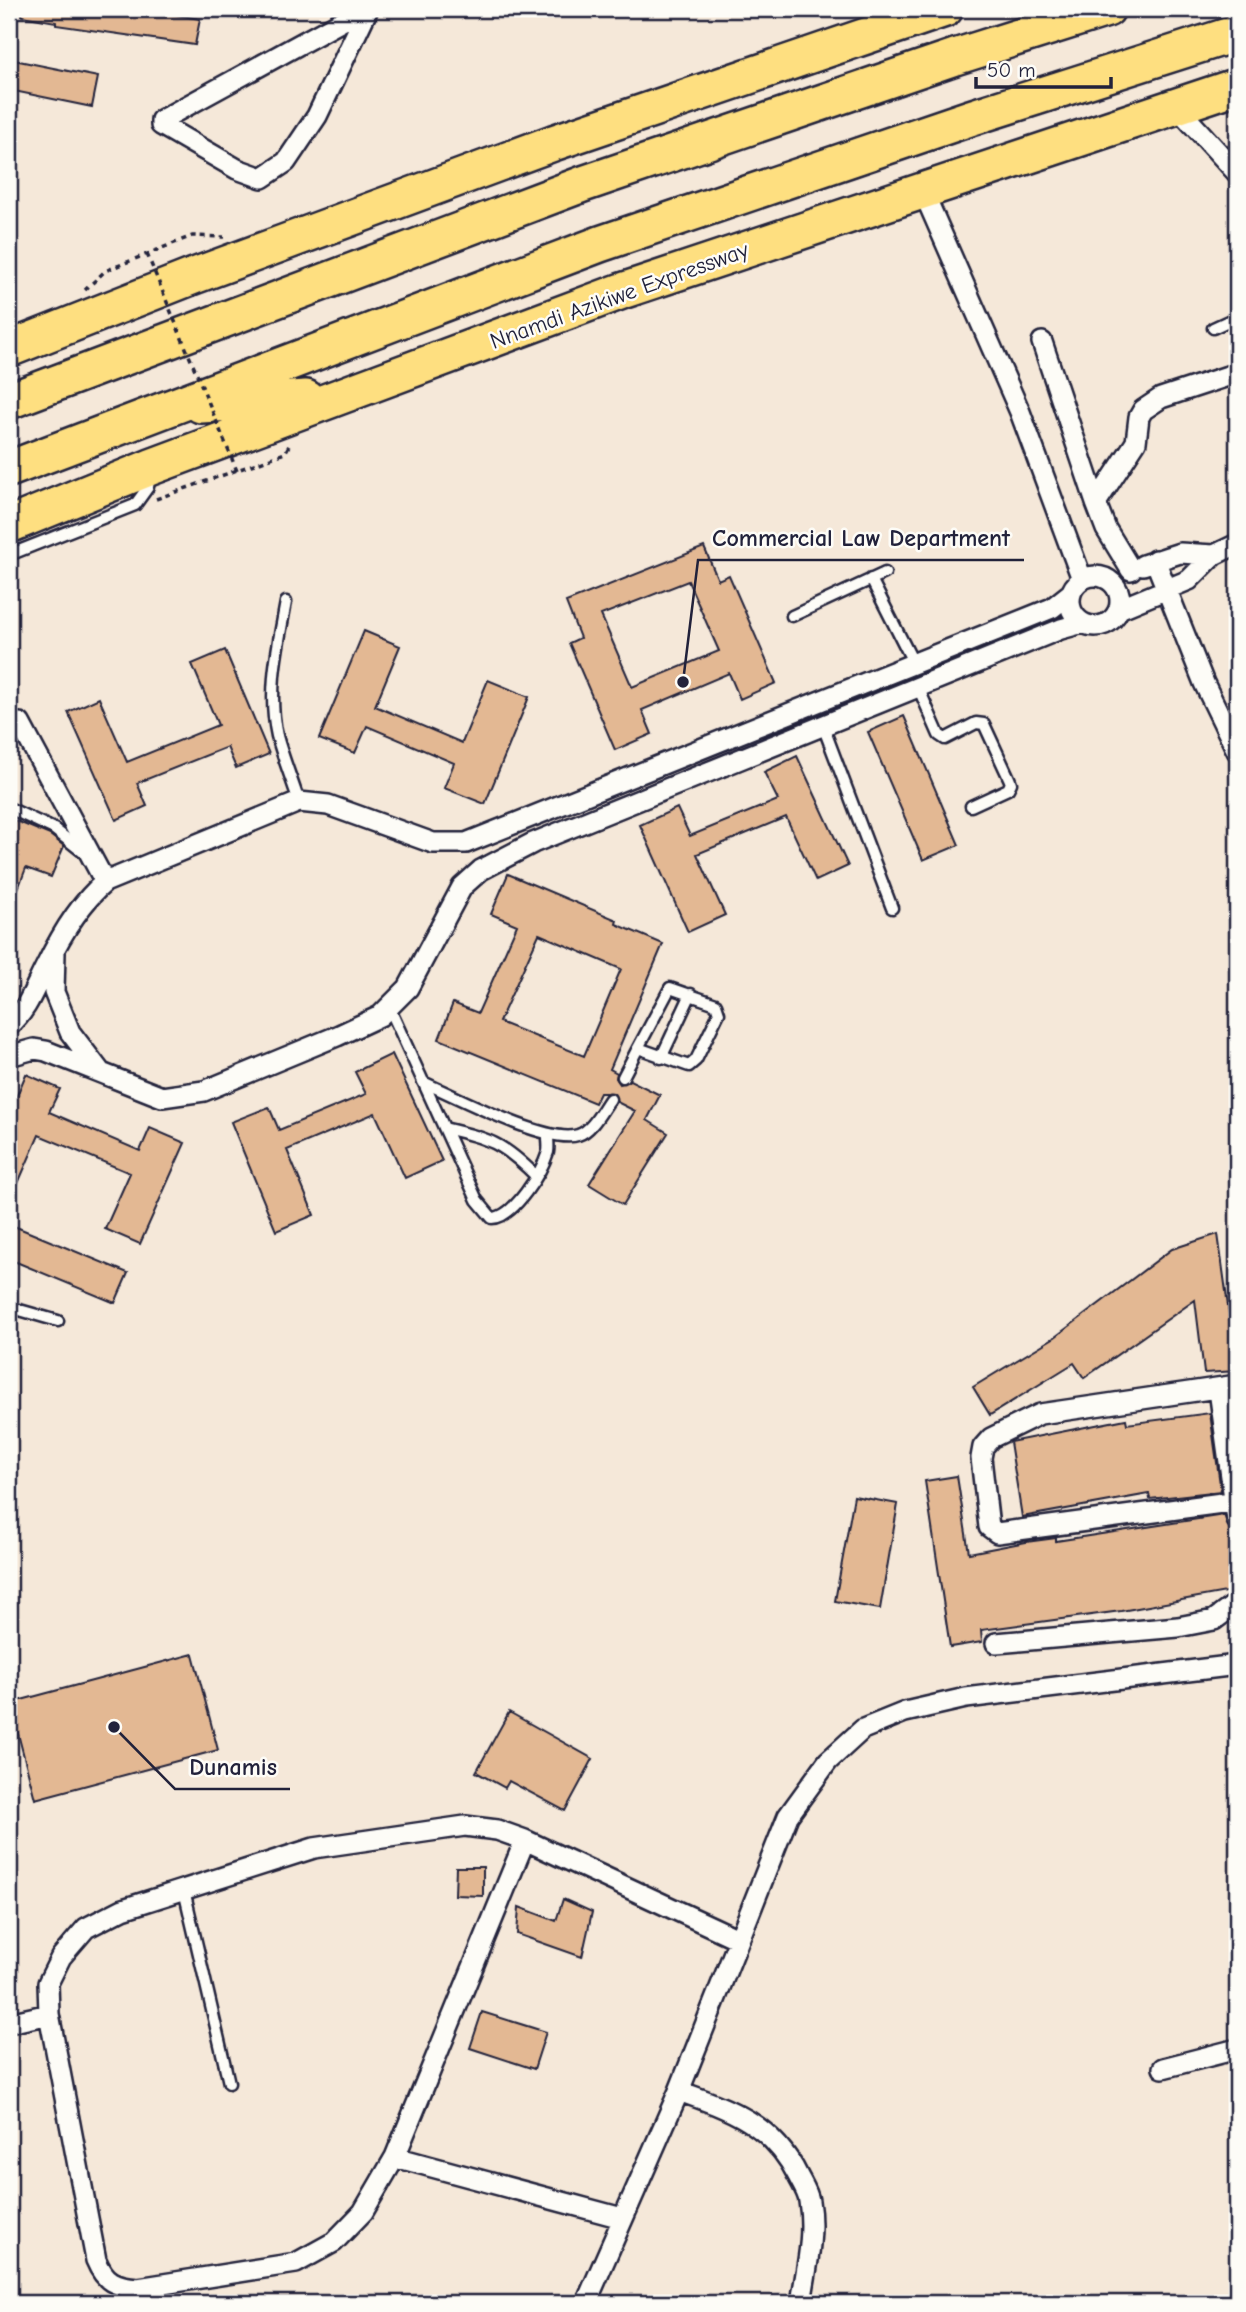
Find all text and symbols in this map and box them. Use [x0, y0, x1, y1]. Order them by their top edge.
scale bar [976, 46, 1111, 90]
text: 50 m [987, 58, 1036, 82]
street label: Nnamdi Azikiwe Expressway [486, 236, 753, 355]
callout: Commercial Law Department [698, 515, 1024, 560]
text: Commercial Law Department [712, 524, 1011, 552]
callout: Dunamis [175, 1744, 290, 1789]
text: Dunamis [189, 1753, 277, 1781]

